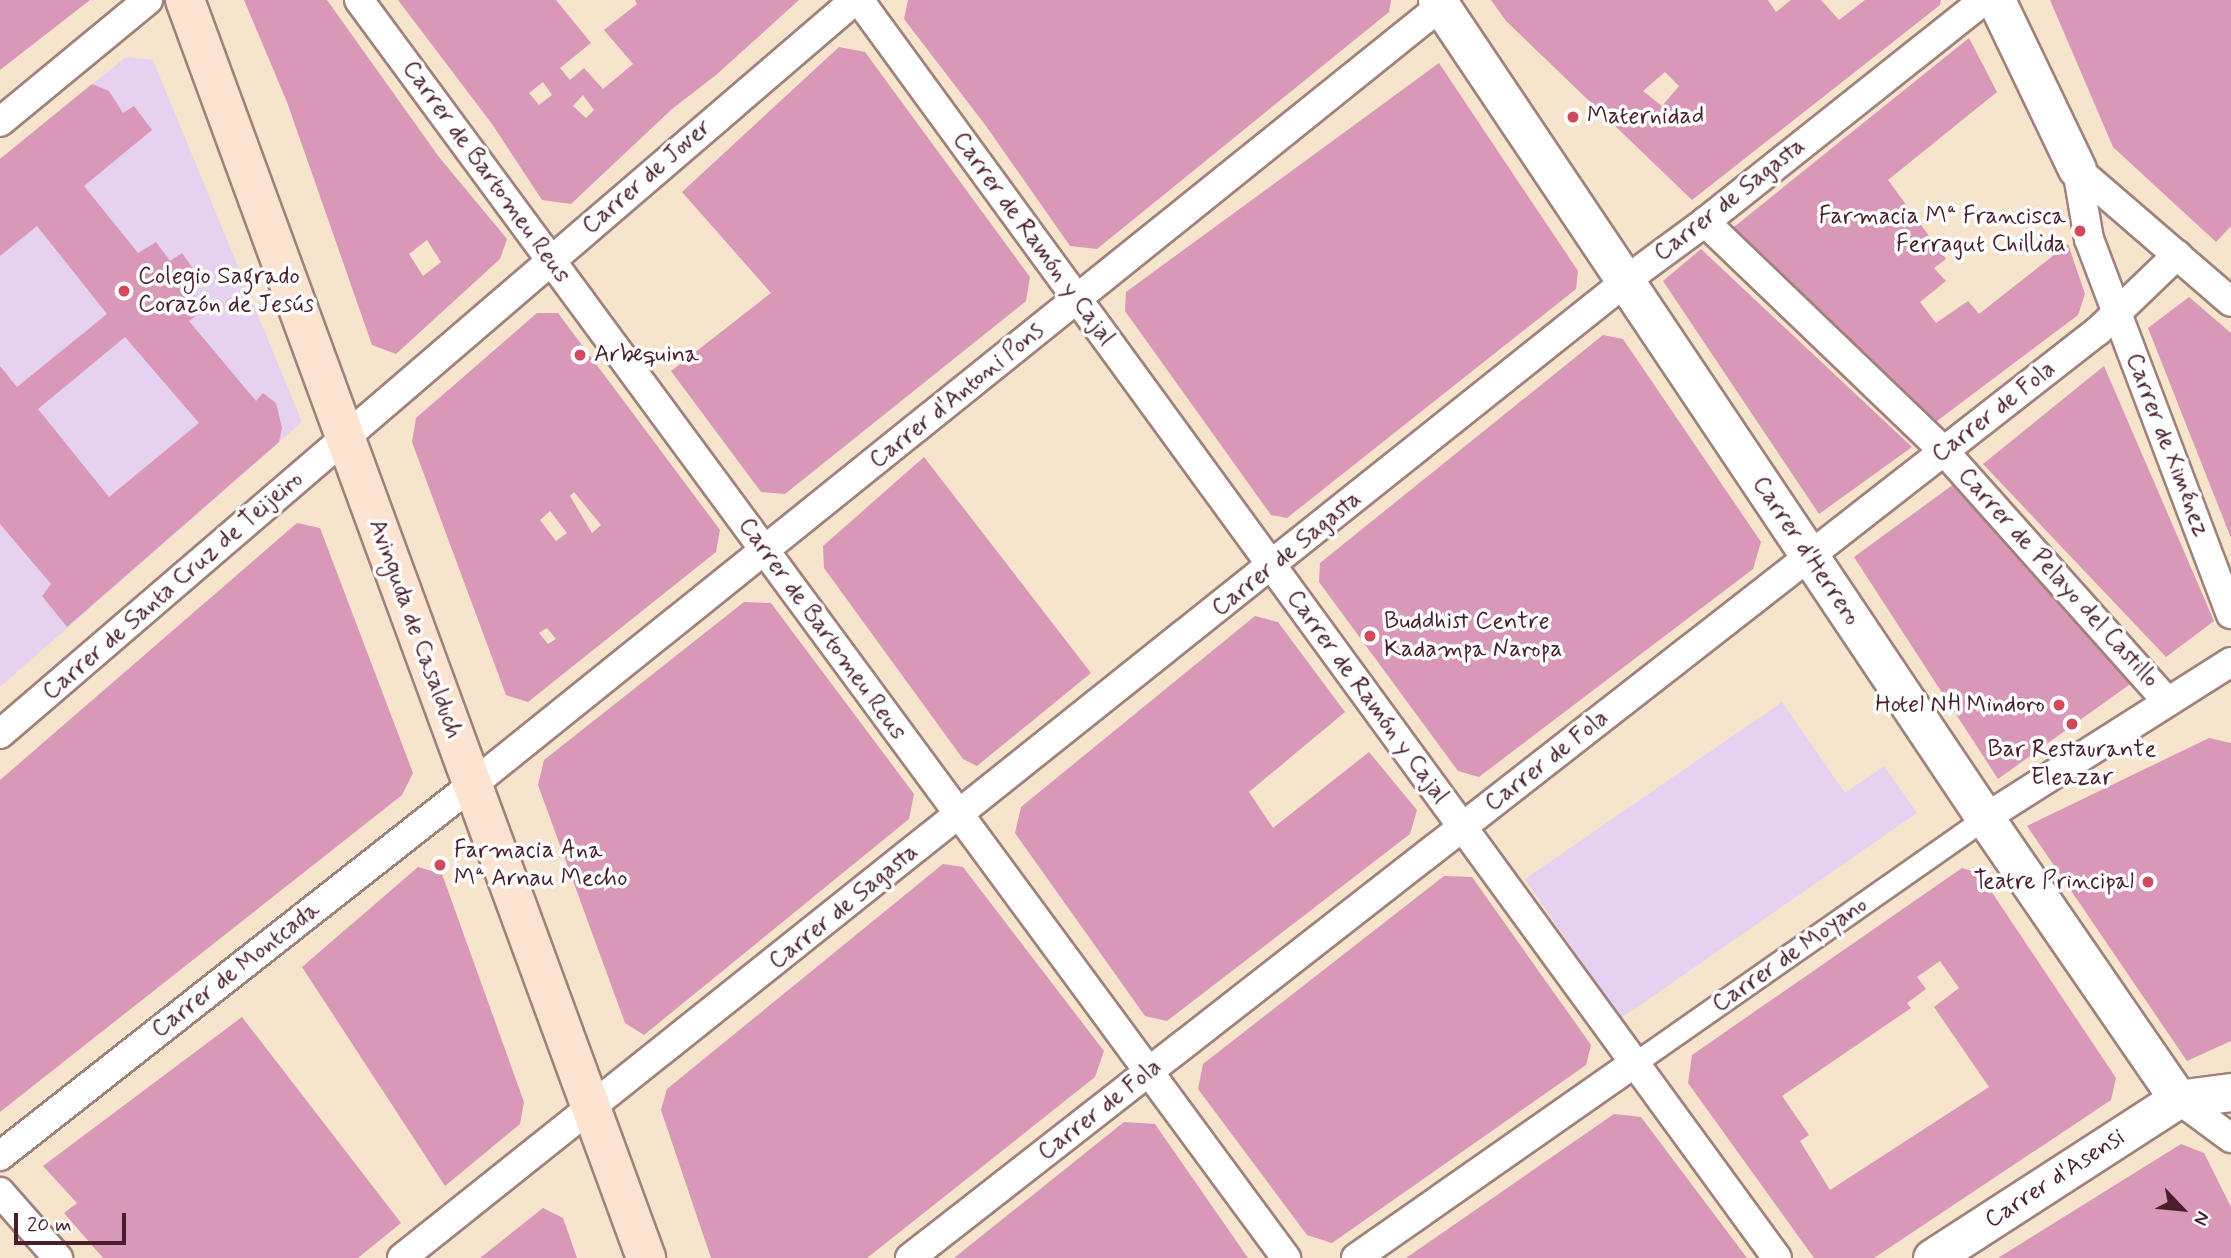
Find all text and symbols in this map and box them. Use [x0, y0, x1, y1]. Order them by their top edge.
street label: Carrer de Bartomeu Reus [399, 59, 573, 285]
place label: Maternidad [1587, 103, 1704, 131]
marker: Maternidad [1565, 109, 1581, 125]
street label: Carrer de Jover [576, 113, 718, 241]
street label: Carrer de Ramón y Cajal [945, 126, 1121, 352]
street label: Carrer de Sagasta [1649, 132, 1811, 268]
place label: Farmacia Mª Francisca Ferragut Chillida [1819, 203, 2066, 259]
marker: Farmacia Mª Francisca Ferragut Chillida [2072, 223, 2088, 239]
place label: Colegio Sagrado Corazón de Jesús [138, 263, 314, 319]
marker: Colegio Sagrado Corazón de Jesús [116, 283, 132, 299]
street label: Carrer d'Antoni Pons [864, 317, 1050, 475]
place label: Arbequina [594, 341, 699, 369]
marker: Arbequina [572, 347, 588, 363]
street label: Carrer de Ximénez [2118, 347, 2216, 543]
street label: Carrer de Fola [1927, 355, 2061, 469]
street label: Carrer de Pelayo del Castillo [1952, 463, 2164, 693]
street label: Carrer de Santa Cruz de Teijeiro [37, 465, 309, 707]
street label: Carrer d'Herrero [1746, 472, 1866, 630]
street label: Carrer de Sagasta [1206, 485, 1368, 623]
street label: Avinguda de Casalduch [362, 515, 468, 743]
street label: Carrer de Bartomeu Reus [735, 516, 909, 742]
street label: Carrer de Ramón y Cajal [1279, 584, 1455, 810]
place label: Buddhist Centre Kadampa Naropa [1384, 608, 1562, 664]
marker: Buddhist Centre Kadampa Naropa [1362, 628, 1378, 644]
place label: Hotel NH Mindoro [1872, 691, 2045, 719]
marker: Hotel NH Mindoro [2051, 697, 2067, 713]
street label: Carrer de Fola [1480, 704, 1614, 818]
marker: Bar Restaurante Eleazar [2064, 716, 2080, 732]
place label: Bar Restaurante Eleazar [1988, 736, 2156, 792]
place label: Farmacia Ana Mª Arnau Mecho [454, 837, 627, 893]
street label: Carrer de Sagasta [763, 838, 925, 976]
marker: Farmacia Ana Mª Arnau Mecho [432, 857, 448, 873]
place label: Teatre Principal [1973, 868, 2134, 896]
marker: Teatre Principal [2140, 874, 2156, 890]
street label: Carrer de Moyano [1704, 889, 1876, 1021]
street label: Carrer de Montcada [145, 894, 327, 1046]
street label: Carrer de Fola [1033, 1053, 1167, 1167]
street label: Carrer d'Asensi [1980, 1123, 2130, 1235]
north arrow [2147, 1174, 2217, 1244]
scale bar [18, 1198, 130, 1242]
text: N [2187, 1207, 2215, 1230]
text: 20 m [27, 1211, 72, 1239]

